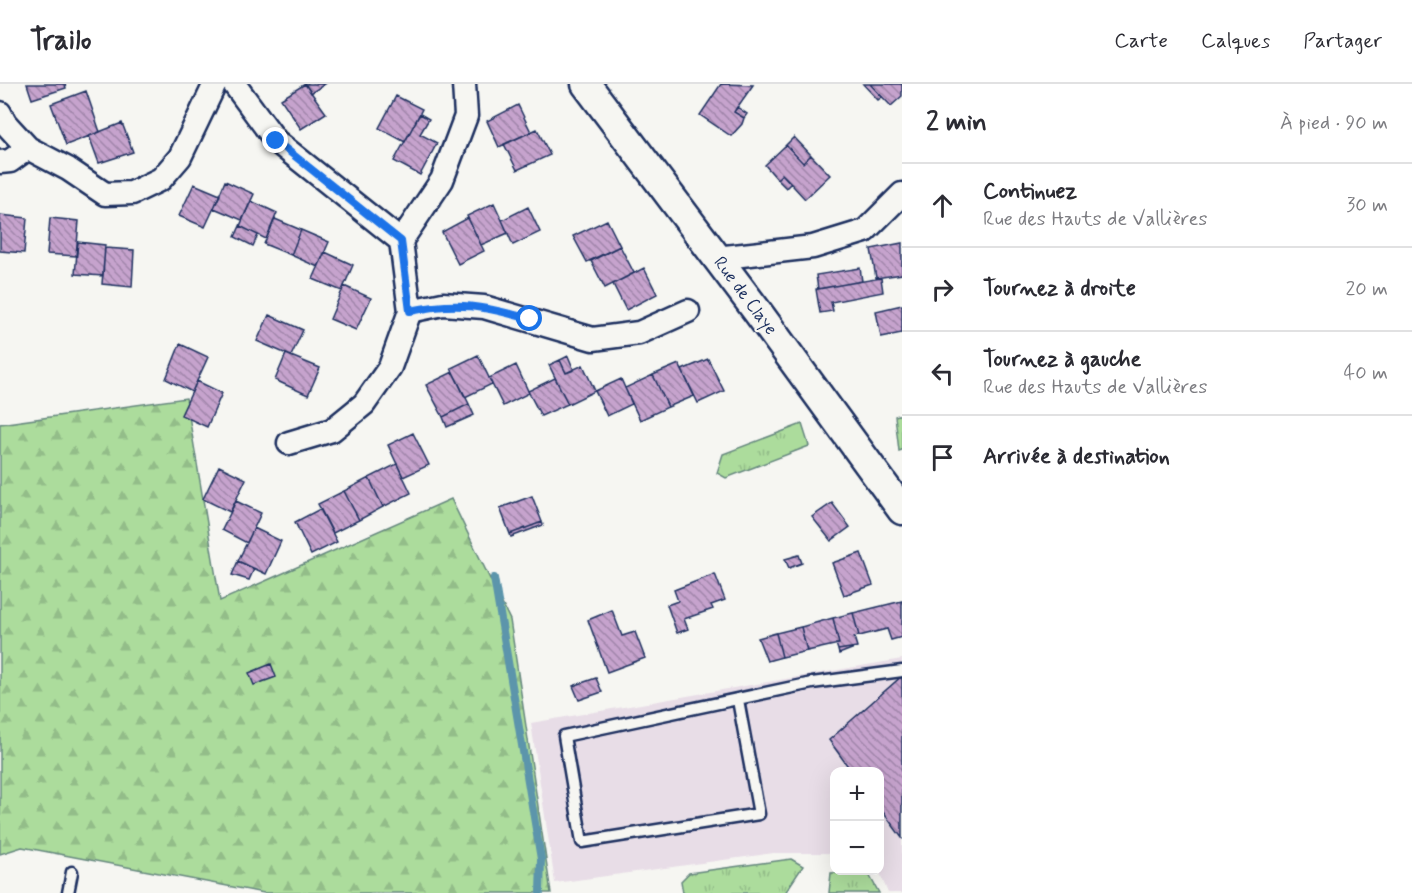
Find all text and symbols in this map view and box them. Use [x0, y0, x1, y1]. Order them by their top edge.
text: Trailo [30, 23, 91, 60]
text: Carte [1114, 27, 1168, 55]
text: Calques [1201, 27, 1270, 55]
text: Partager [1303, 27, 1382, 55]
text: 2 min [926, 106, 987, 140]
text: À pied · 90 m [1280, 110, 1388, 137]
route end [262, 127, 288, 153]
text: Continuez [983, 178, 1077, 206]
icon: ahead [926, 189, 959, 222]
text: 30 m [1346, 192, 1388, 219]
text: Rue des Hauts de Vallières [983, 206, 1207, 233]
street label: Rue de Claye [708, 252, 782, 340]
icon: right [926, 273, 959, 306]
text: Tournez à droite [983, 275, 1136, 303]
text: 20 m [1345, 276, 1388, 303]
route start [516, 305, 542, 331]
text: Tournez à gauche [983, 346, 1141, 374]
icon: left [926, 357, 959, 390]
text: 40 m [1344, 360, 1388, 387]
text: Rue des Hauts de Vallières [983, 374, 1207, 401]
icon: arrive [926, 441, 959, 474]
text: Arrivée à destination [983, 443, 1170, 471]
map controls [830, 767, 884, 875]
button: + [830, 767, 884, 821]
button: − [830, 821, 884, 875]

